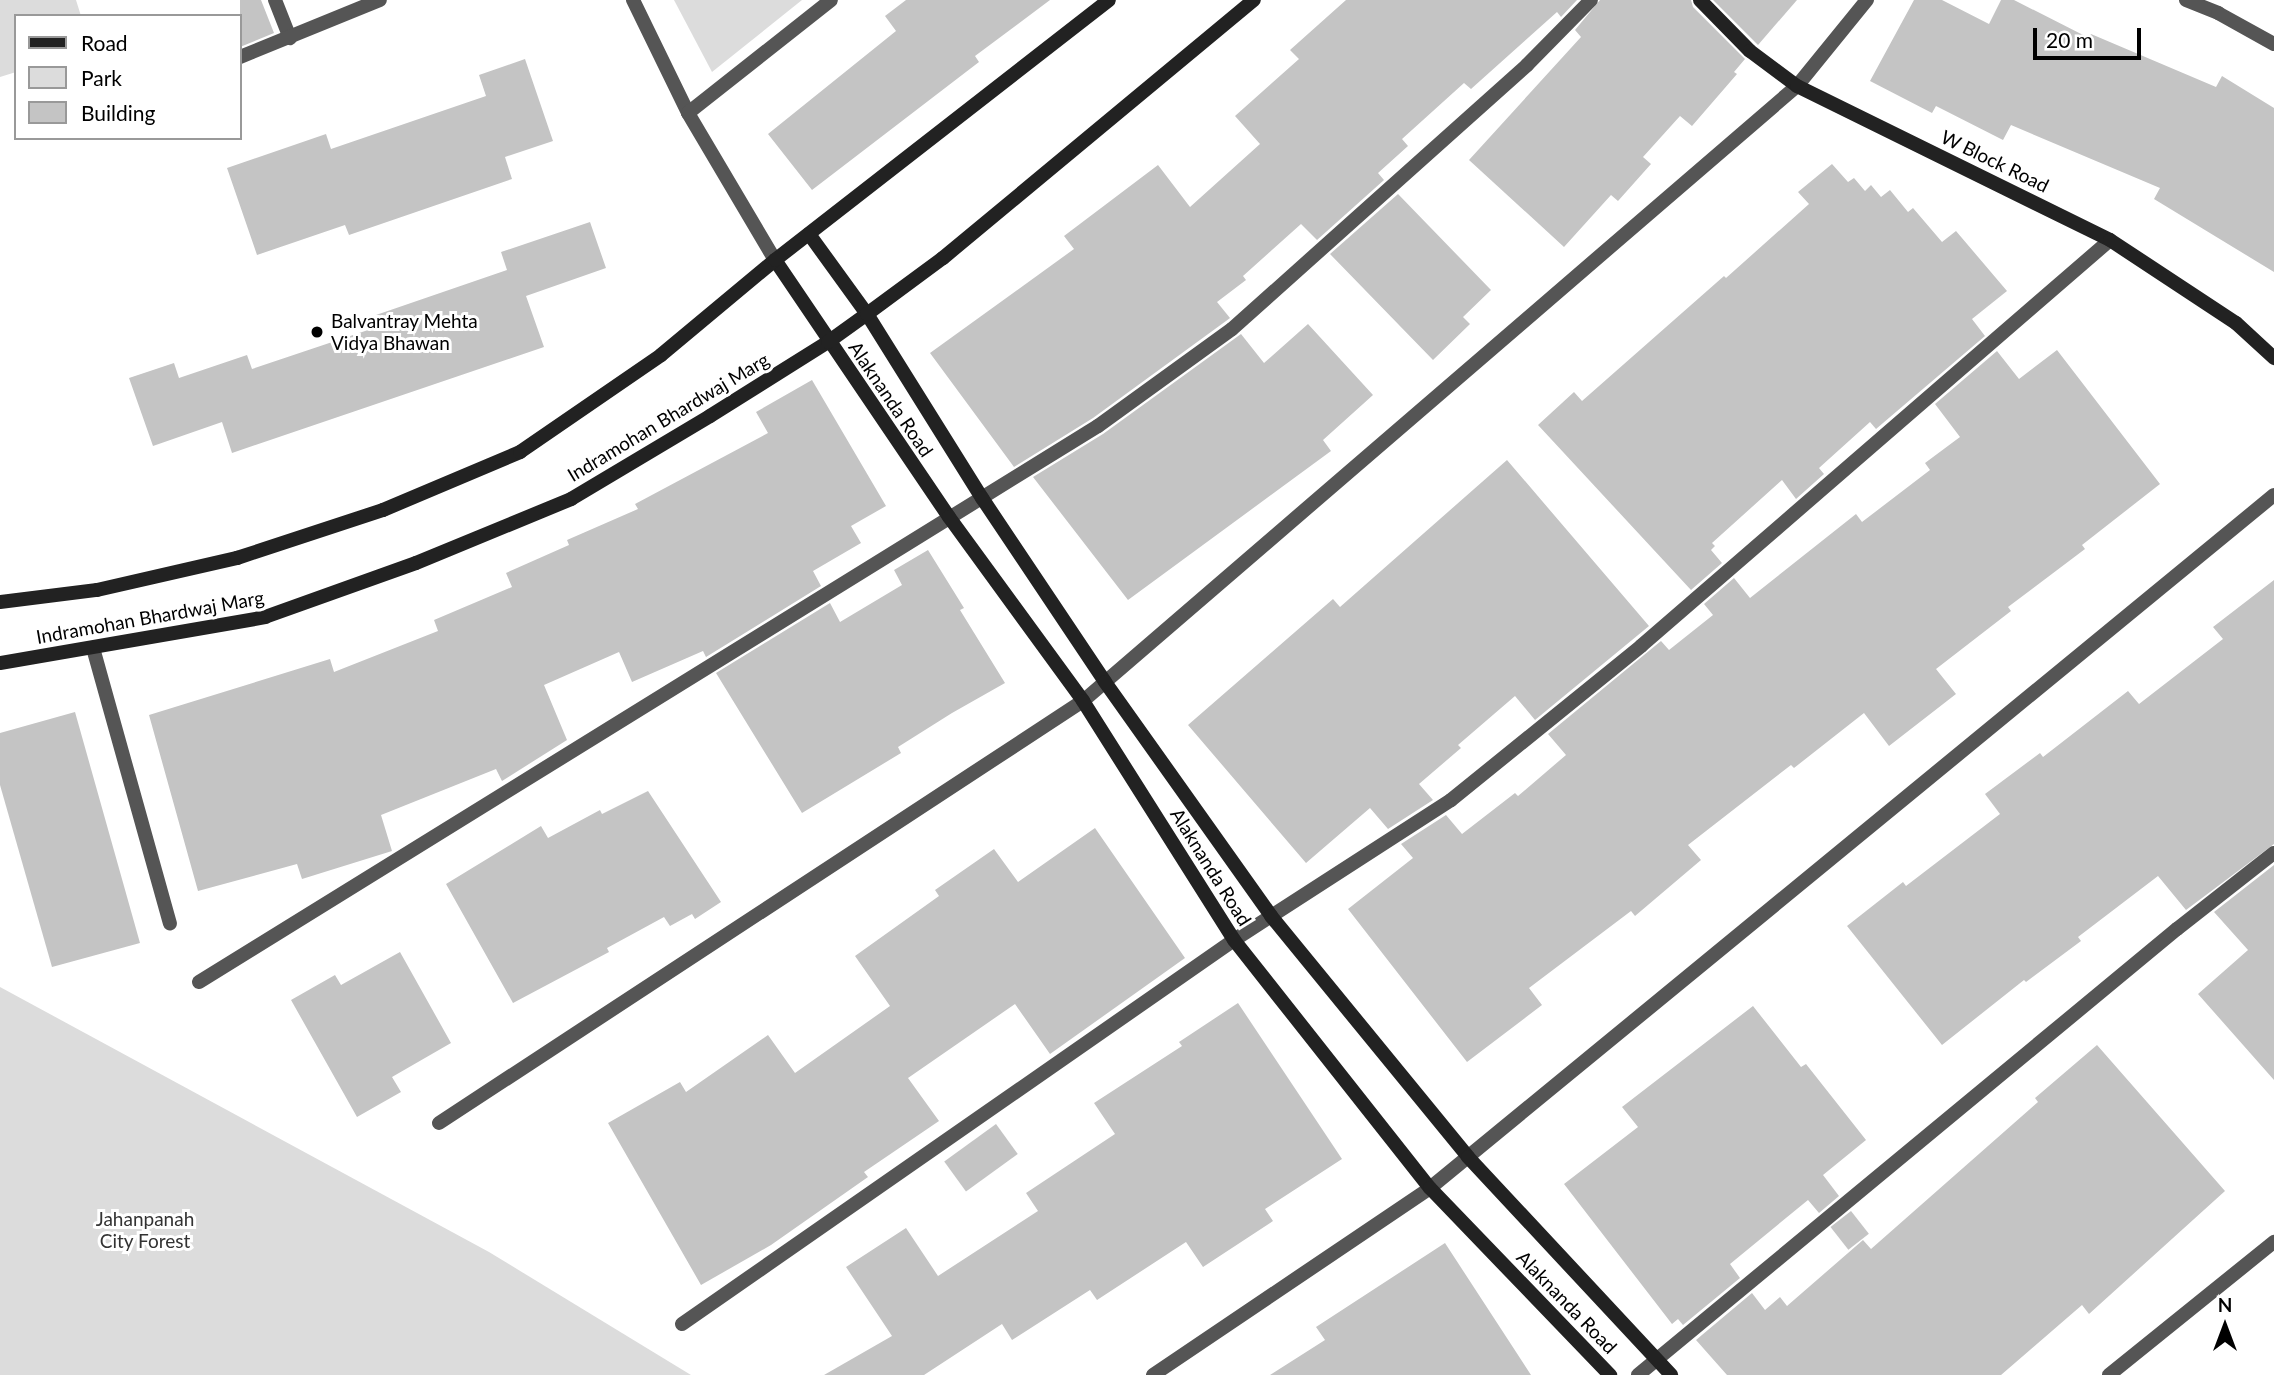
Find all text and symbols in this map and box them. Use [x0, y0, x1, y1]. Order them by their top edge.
legend [14, 14, 242, 140]
scale bar [2036, 14, 2144, 58]
text: 20 m [2046, 27, 2093, 52]
text: Road [81, 30, 128, 55]
text: Park [81, 65, 122, 90]
text: Building [81, 100, 156, 125]
street label: W Block Road [1937, 125, 2053, 197]
place label: Balvantray Mehta Vidya Bhawan [331, 310, 478, 354]
marker: Balvantray Mehta Vidya Bhawan [309, 324, 325, 340]
street label: Alaknanda Road [844, 337, 938, 461]
street label: Indramohan Bhardwaj Marg [563, 348, 773, 486]
street label: Indramohan Bhardwaj Marg [34, 586, 266, 648]
street label: Alaknanda Road [1166, 804, 1256, 930]
park label: Jahanpanah City Forest [96, 1208, 194, 1252]
street label: Alaknanda Road [1512, 1246, 1622, 1358]
north arrow [2190, 1291, 2260, 1361]
text: N [2218, 1293, 2232, 1316]

